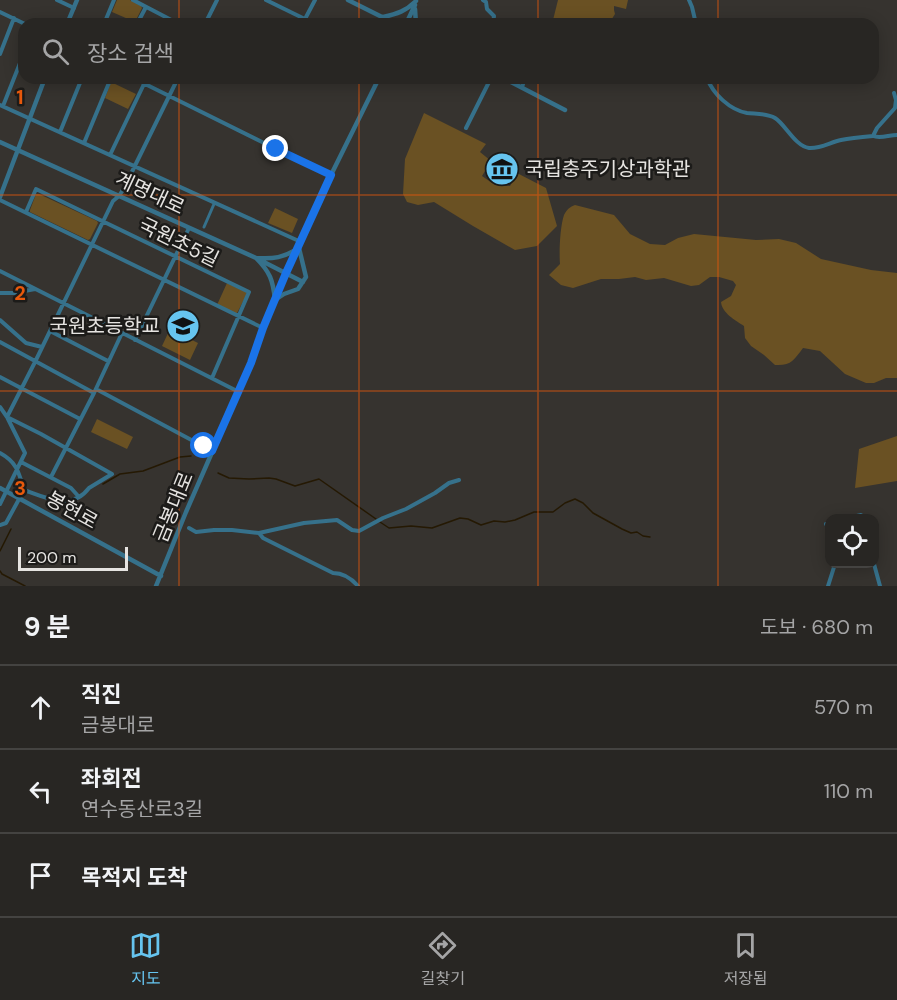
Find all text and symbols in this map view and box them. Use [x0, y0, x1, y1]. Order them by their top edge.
search box [18, 18, 879, 84]
icon: search [39, 35, 72, 68]
text: 장소 검색 [87, 39, 174, 68]
text: 1 [16, 84, 24, 110]
route end [262, 135, 288, 161]
museum icon: 국립충주기상과학관 [484, 151, 520, 187]
place label: 국립충주기상과학관 [525, 156, 691, 182]
street label: 계명대로 [111, 166, 189, 220]
street label: 국원초5길 [135, 212, 223, 272]
text: 2 [14, 280, 26, 306]
school or university icon: 국원초등학교 [165, 308, 201, 344]
place label: 국원초등학교 [50, 313, 160, 339]
route start [190, 432, 216, 458]
street label: 금봉대로 [147, 468, 199, 546]
text: 3 [14, 475, 26, 501]
street label: 봉현로 [42, 485, 102, 535]
map controls [825, 514, 879, 568]
button: locate [825, 514, 879, 568]
scale bar [18, 544, 128, 572]
text: 200 m [27, 547, 76, 568]
text: 9 분 [24, 610, 71, 644]
text: 도보 · 680 m [760, 614, 873, 640]
text: 직진 [81, 680, 121, 709]
icon: ahead [24, 691, 57, 724]
text: 570 m [814, 694, 873, 720]
text: 금봉대로 [81, 712, 155, 738]
text: 좌회전 [81, 764, 142, 793]
icon: left [24, 775, 57, 808]
text: 110 m [824, 778, 873, 804]
text: 연수동산로3길 [81, 796, 203, 822]
icon: arrive [24, 859, 57, 892]
text: 목적지 도착 [81, 863, 187, 892]
tab: 지도 [129, 929, 162, 989]
tab: 길찾기 [421, 929, 465, 989]
tab: 저장됨 [724, 929, 768, 989]

